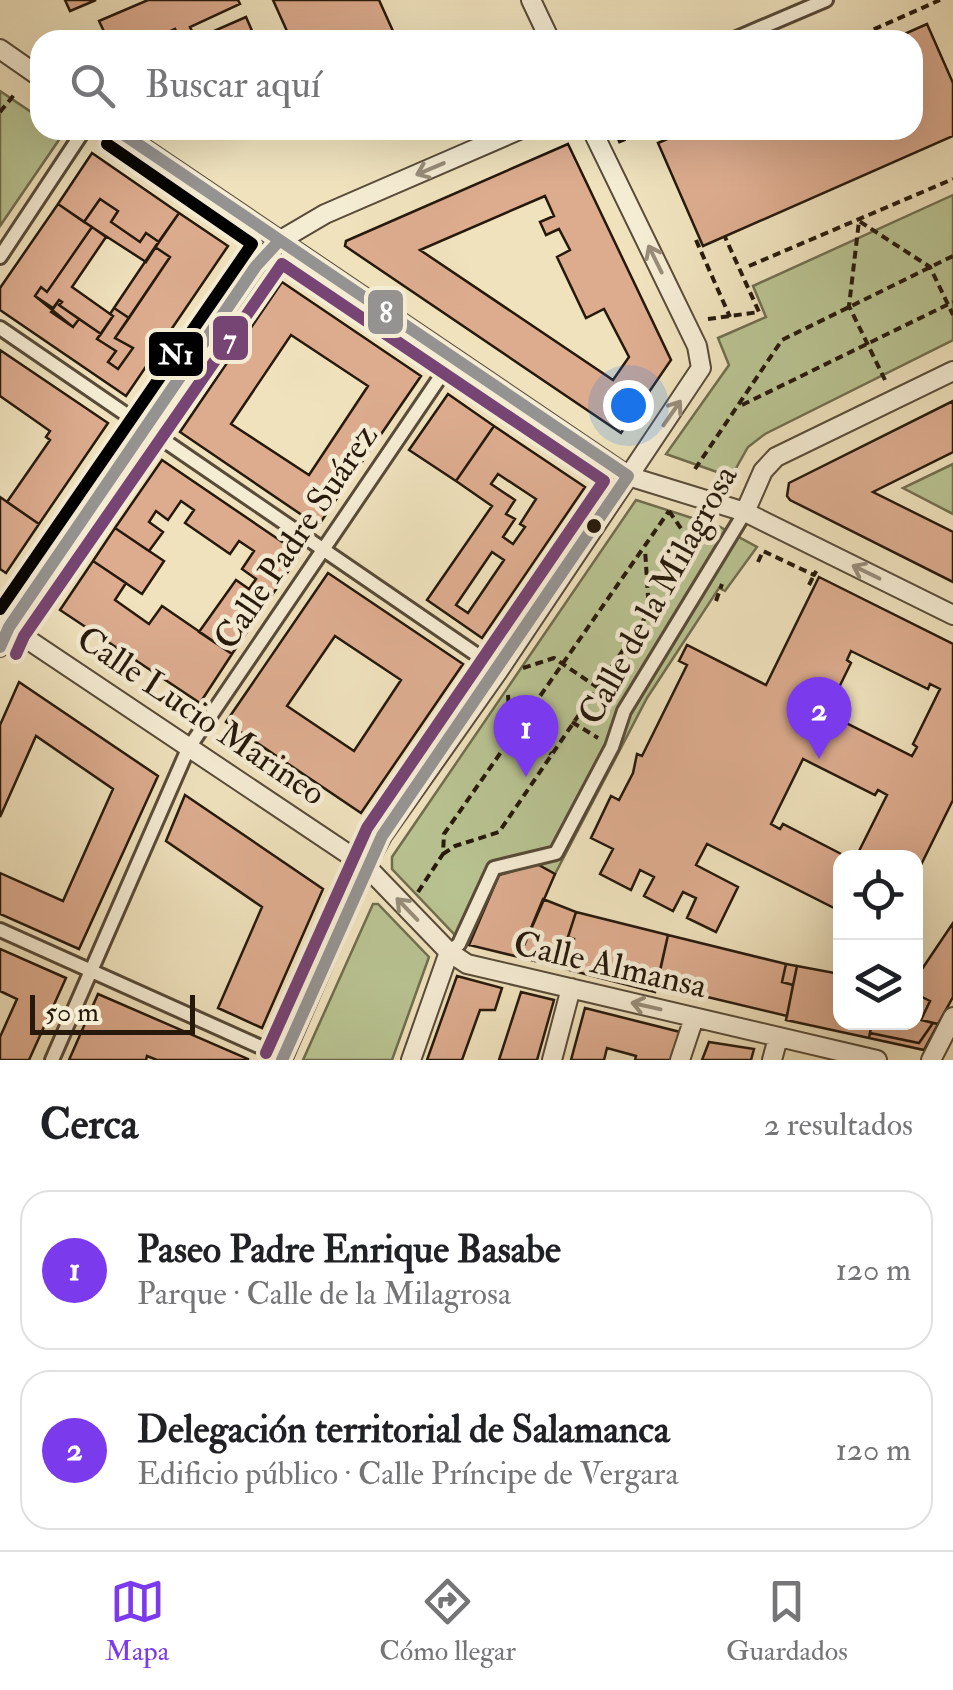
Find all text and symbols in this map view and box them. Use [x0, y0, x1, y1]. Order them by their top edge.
search box [30, 30, 923, 140]
icon: search [65, 58, 120, 113]
text: Buscar aquí [145, 61, 321, 109]
one-way arrow [415, 161, 446, 179]
one-way arrow [644, 244, 663, 274]
line badge: 8 [366, 288, 405, 336]
text: 8 [379, 296, 393, 331]
line badge: 7 [211, 314, 250, 362]
text: 7 [224, 322, 237, 357]
line badge: N1 [147, 330, 205, 378]
text: N1 [157, 338, 194, 373]
your location [603, 380, 654, 431]
one-way arrow [661, 400, 682, 428]
street label: Calle Padre Suárez [204, 416, 388, 658]
street label: Calle de la Milagrosa [569, 457, 748, 732]
unlabelled marker [584, 516, 604, 536]
one-way arrow [851, 562, 881, 581]
street label: Calle Lucio Marineo [68, 617, 334, 815]
pin: 2 [786, 676, 852, 759]
pin: 1 [494, 694, 558, 777]
map controls [833, 850, 923, 1030]
button: locate [833, 850, 923, 940]
one-way arrow [396, 897, 419, 922]
street label: Calle Almansa [509, 921, 711, 1009]
button: layers [833, 940, 923, 1030]
scale bar [30, 990, 195, 1034]
text: 50 m [45, 995, 99, 1030]
one-way arrow [631, 996, 663, 1014]
text: Cerca [40, 1099, 138, 1151]
text: 2 resultados [764, 1105, 913, 1145]
text: Paseo Padre Enrique Basabe [137, 1226, 561, 1274]
text: 1 [69, 1250, 80, 1290]
text: 120 m [835, 1250, 911, 1290]
text: Parque · Calle de la Milagrosa [137, 1274, 511, 1314]
text: Delegación territorial de Salamanca [137, 1406, 670, 1454]
text: 2 [66, 1430, 83, 1470]
text: 120 m [835, 1430, 911, 1470]
text: Edificio público · Calle Príncipe de Vergara [137, 1454, 679, 1494]
tab: Mapa [105, 1574, 169, 1669]
tab: Cómo llegar [379, 1574, 516, 1669]
tab: Guardados [726, 1574, 848, 1669]

